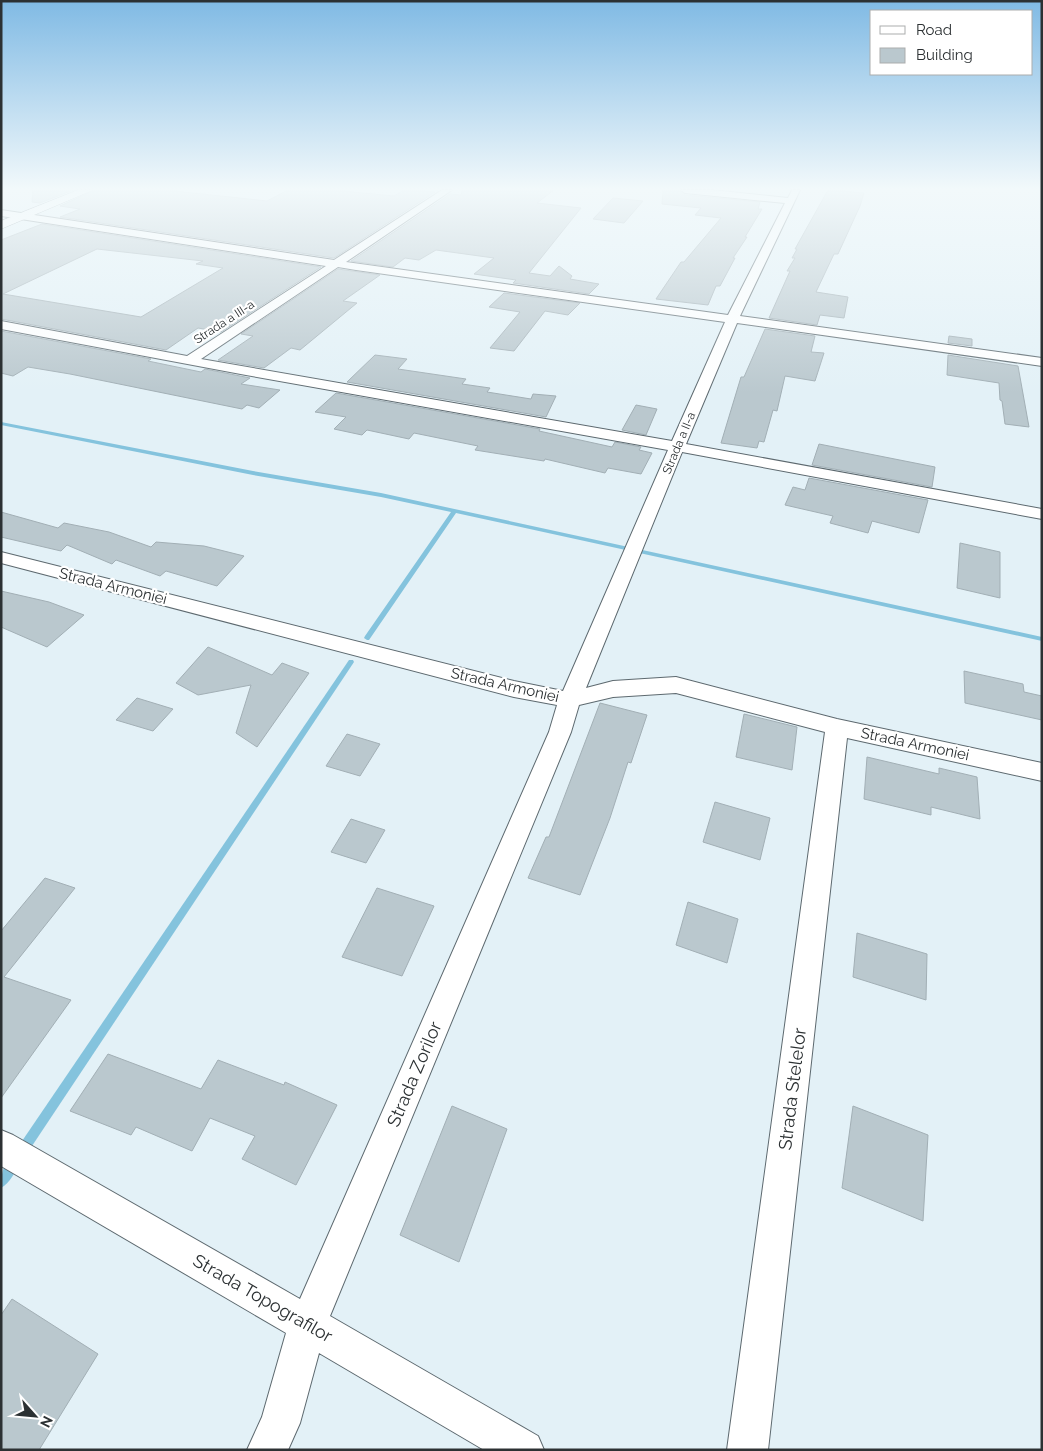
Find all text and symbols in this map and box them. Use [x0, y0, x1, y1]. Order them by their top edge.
legend [870, 10, 1033, 75]
text: Road [916, 21, 952, 39]
text: Building [916, 46, 973, 64]
street label: Strada a III-a [191, 297, 257, 347]
street label: Strada a II-a [660, 410, 698, 476]
street label: Strada Armoniei [57, 564, 169, 608]
street label: Strada Armoniei [449, 664, 561, 706]
street label: Strada Armoniei [859, 724, 971, 764]
street label: Strada Zorilor [382, 1018, 446, 1130]
street label: Strada Stelelor [774, 1026, 810, 1151]
street label: Strada Topografilor [190, 1250, 337, 1347]
north arrow [10, 1391, 60, 1441]
text: N [37, 1414, 56, 1430]

